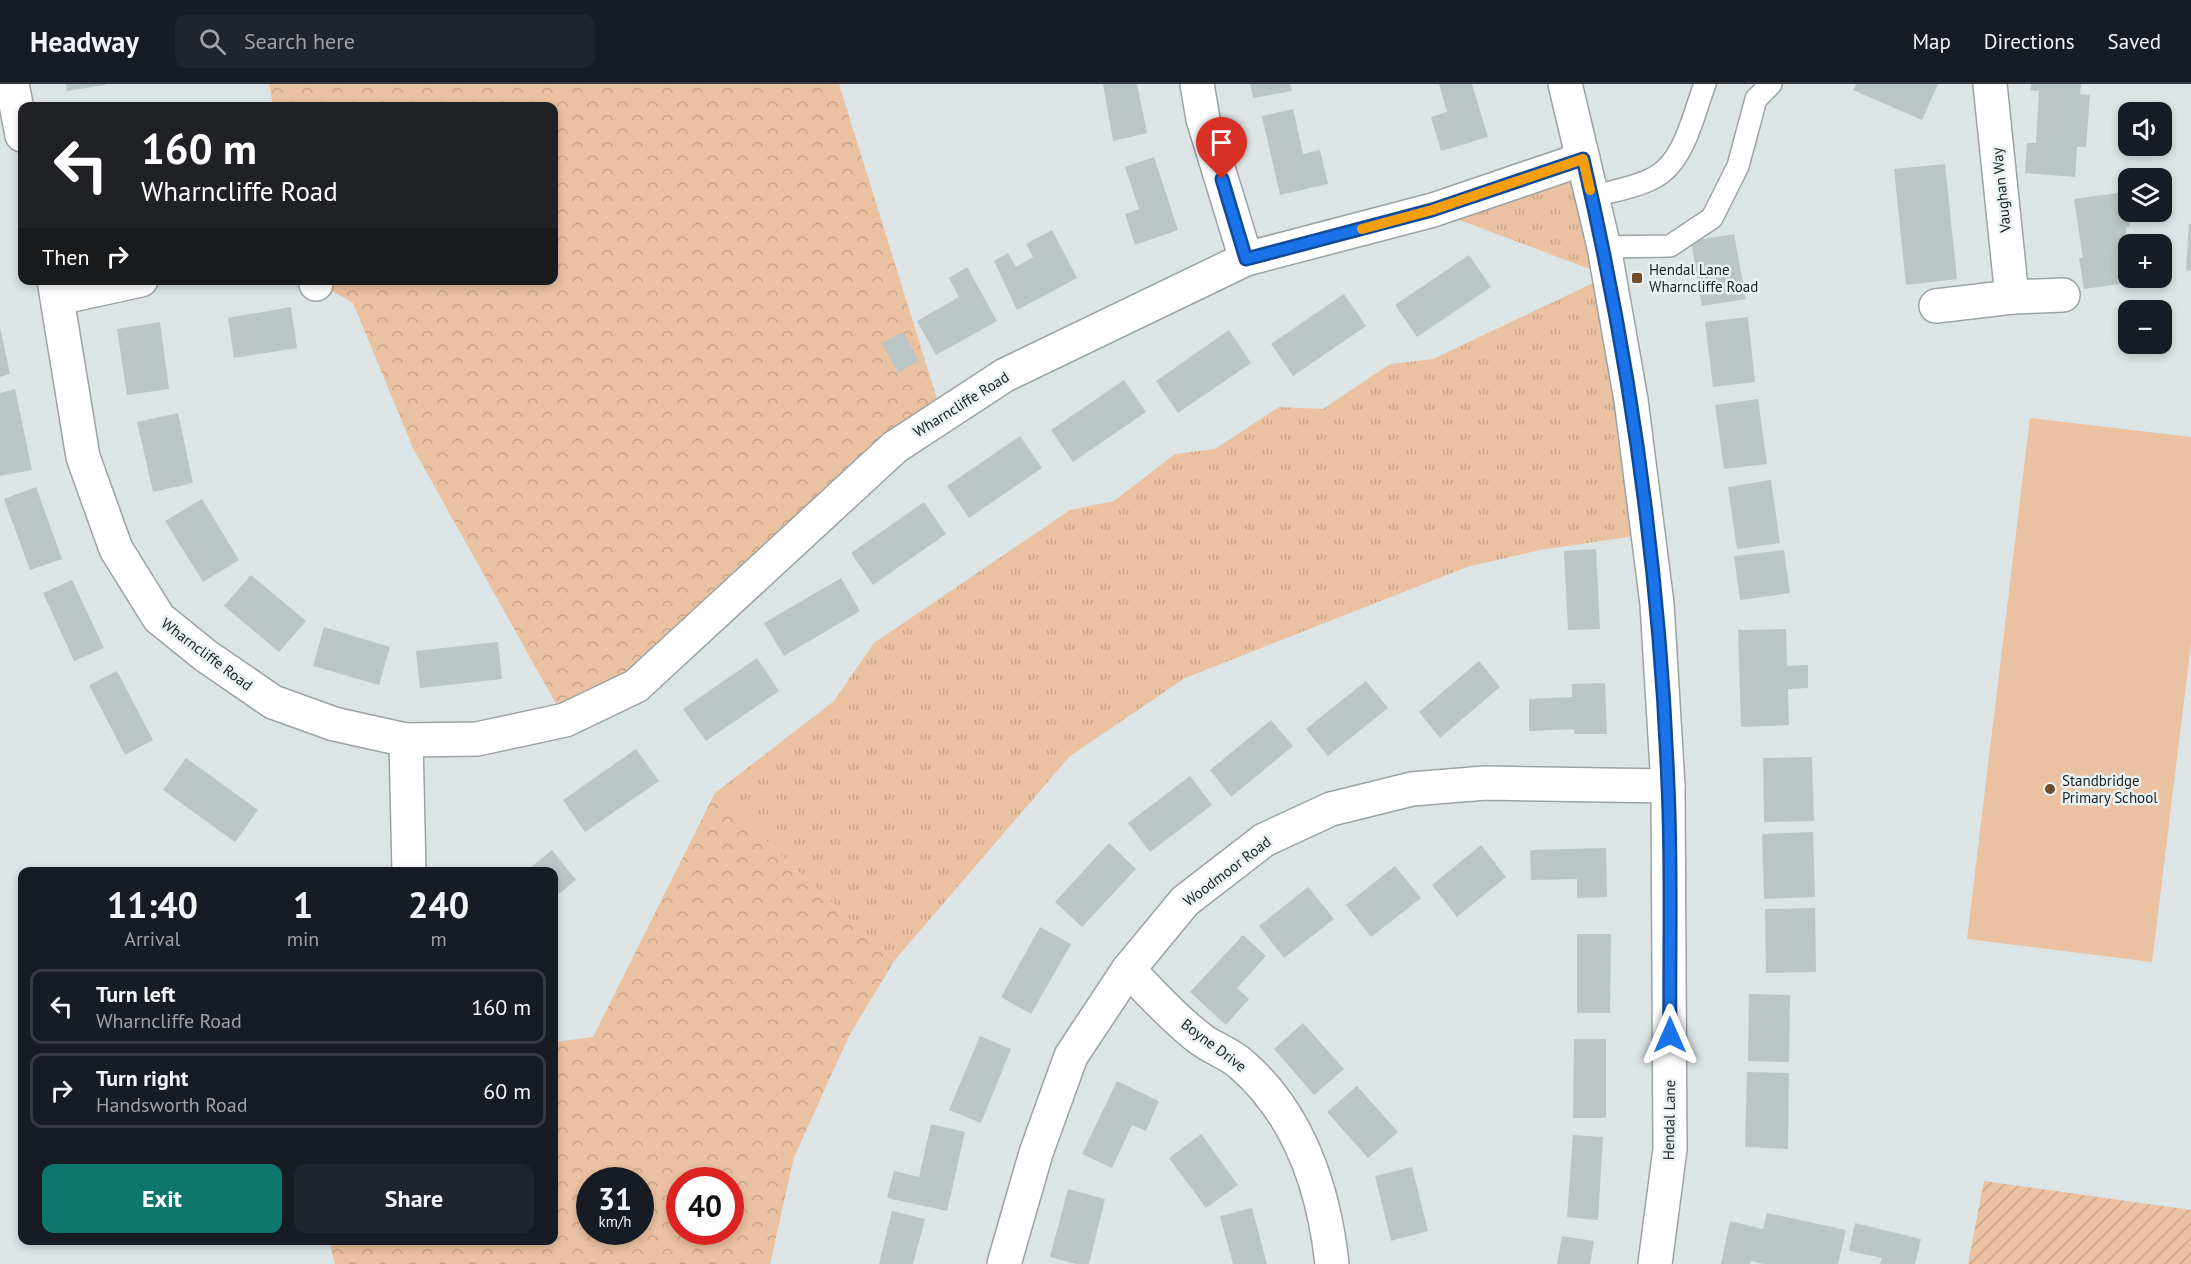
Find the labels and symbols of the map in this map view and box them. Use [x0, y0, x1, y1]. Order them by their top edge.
pin [1196, 117, 1247, 179]
street label: Vaughan Way [1987, 147, 2015, 234]
place label: Hendal Lane Wharncliffe Road [1649, 260, 1758, 296]
marker: Hendal Lane Wharncliffe Road [1630, 271, 1644, 285]
street label: Wharncliffe Road [910, 367, 1012, 441]
street label: Wharncliffe Road [158, 614, 256, 694]
place label: Standbridge Primary School [2062, 771, 2158, 807]
marker: Standbridge Primary School [2043, 782, 2057, 796]
street label: Woodmoor Road [1179, 832, 1275, 910]
position arrow [1638, 1003, 1702, 1067]
street label: Boyne Drive [1178, 1014, 1250, 1076]
street label: Hendal Lane [1659, 1080, 1679, 1160]
speed limit sign: 40 [666, 1167, 744, 1245]

